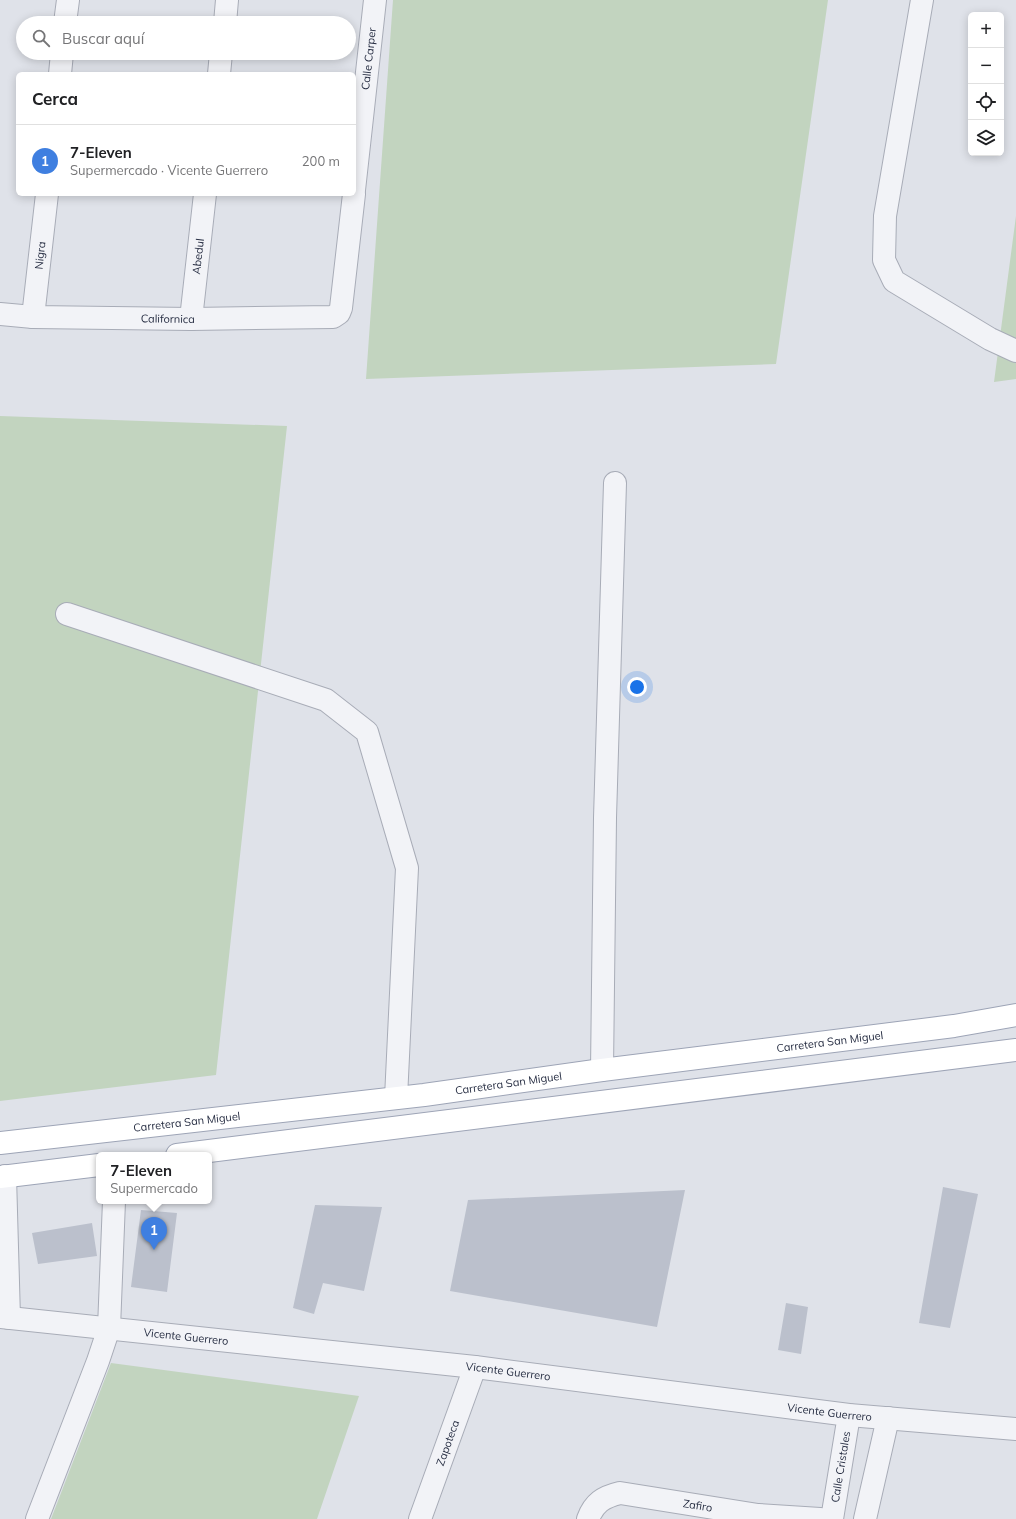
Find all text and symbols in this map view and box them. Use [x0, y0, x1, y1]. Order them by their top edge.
map controls [968, 12, 1004, 156]
button: + [968, 12, 1004, 48]
search box [16, 16, 356, 60]
icon: search [30, 27, 52, 49]
street label: Calle Carper [358, 27, 379, 91]
text: Buscar aquí [62, 29, 144, 48]
button: − [968, 48, 1004, 84]
button: locate [968, 84, 1004, 120]
text: Cerca [32, 88, 78, 109]
button: layers [968, 120, 1004, 156]
text: 7-Eleven [70, 143, 132, 162]
text: 1 [41, 153, 49, 169]
text: 200 m [302, 153, 340, 169]
text: Supermercado · Vicente Guerrero [70, 162, 268, 178]
street label: Abedul [189, 238, 207, 275]
street label: Nigra [31, 241, 49, 270]
street label: Californica [141, 311, 195, 326]
your location [627, 677, 647, 697]
street label: Carretera San Miguel [776, 1028, 884, 1055]
street label: Carretera San Miguel [454, 1069, 563, 1098]
street label: Carretera San Miguel [133, 1109, 241, 1135]
popup [96, 1152, 212, 1204]
text: 7-Eleven [110, 1161, 172, 1180]
text: Supermercado [110, 1180, 198, 1196]
pin: 1 [141, 1217, 167, 1250]
street label: Vicente Guerrero [143, 1325, 229, 1348]
street label: Vicente Guerrero [465, 1359, 551, 1384]
street label: Vicente Guerrero [786, 1400, 872, 1424]
street label: Zapoteca [433, 1418, 462, 1468]
street label: Calle Cristales [828, 1430, 853, 1503]
street label: Zafiro [682, 1496, 713, 1515]

